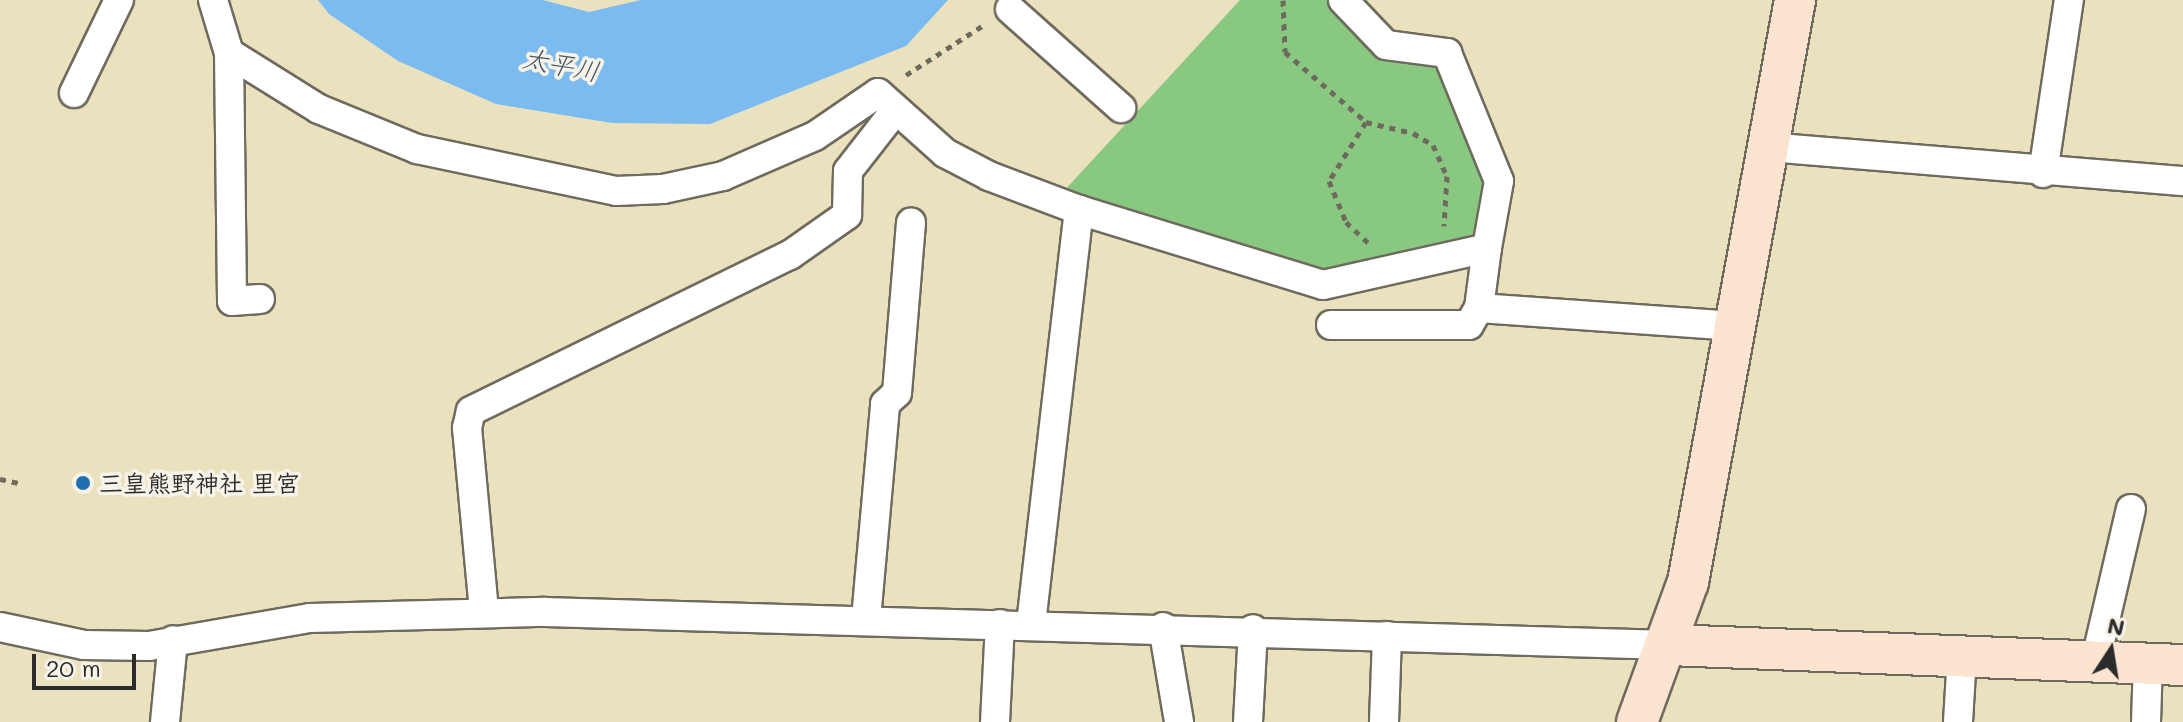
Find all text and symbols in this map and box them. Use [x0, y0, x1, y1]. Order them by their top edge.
water label: 太平川 [520, 42, 602, 88]
place label: 三皇熊野神社 里宮 [99, 469, 300, 497]
marker: 三皇熊野神社 里宮 [74, 474, 92, 492]
north arrow [2071, 610, 2151, 690]
text: N [2105, 610, 2127, 642]
scale bar [36, 638, 140, 688]
text: 20 m [46, 652, 101, 683]

